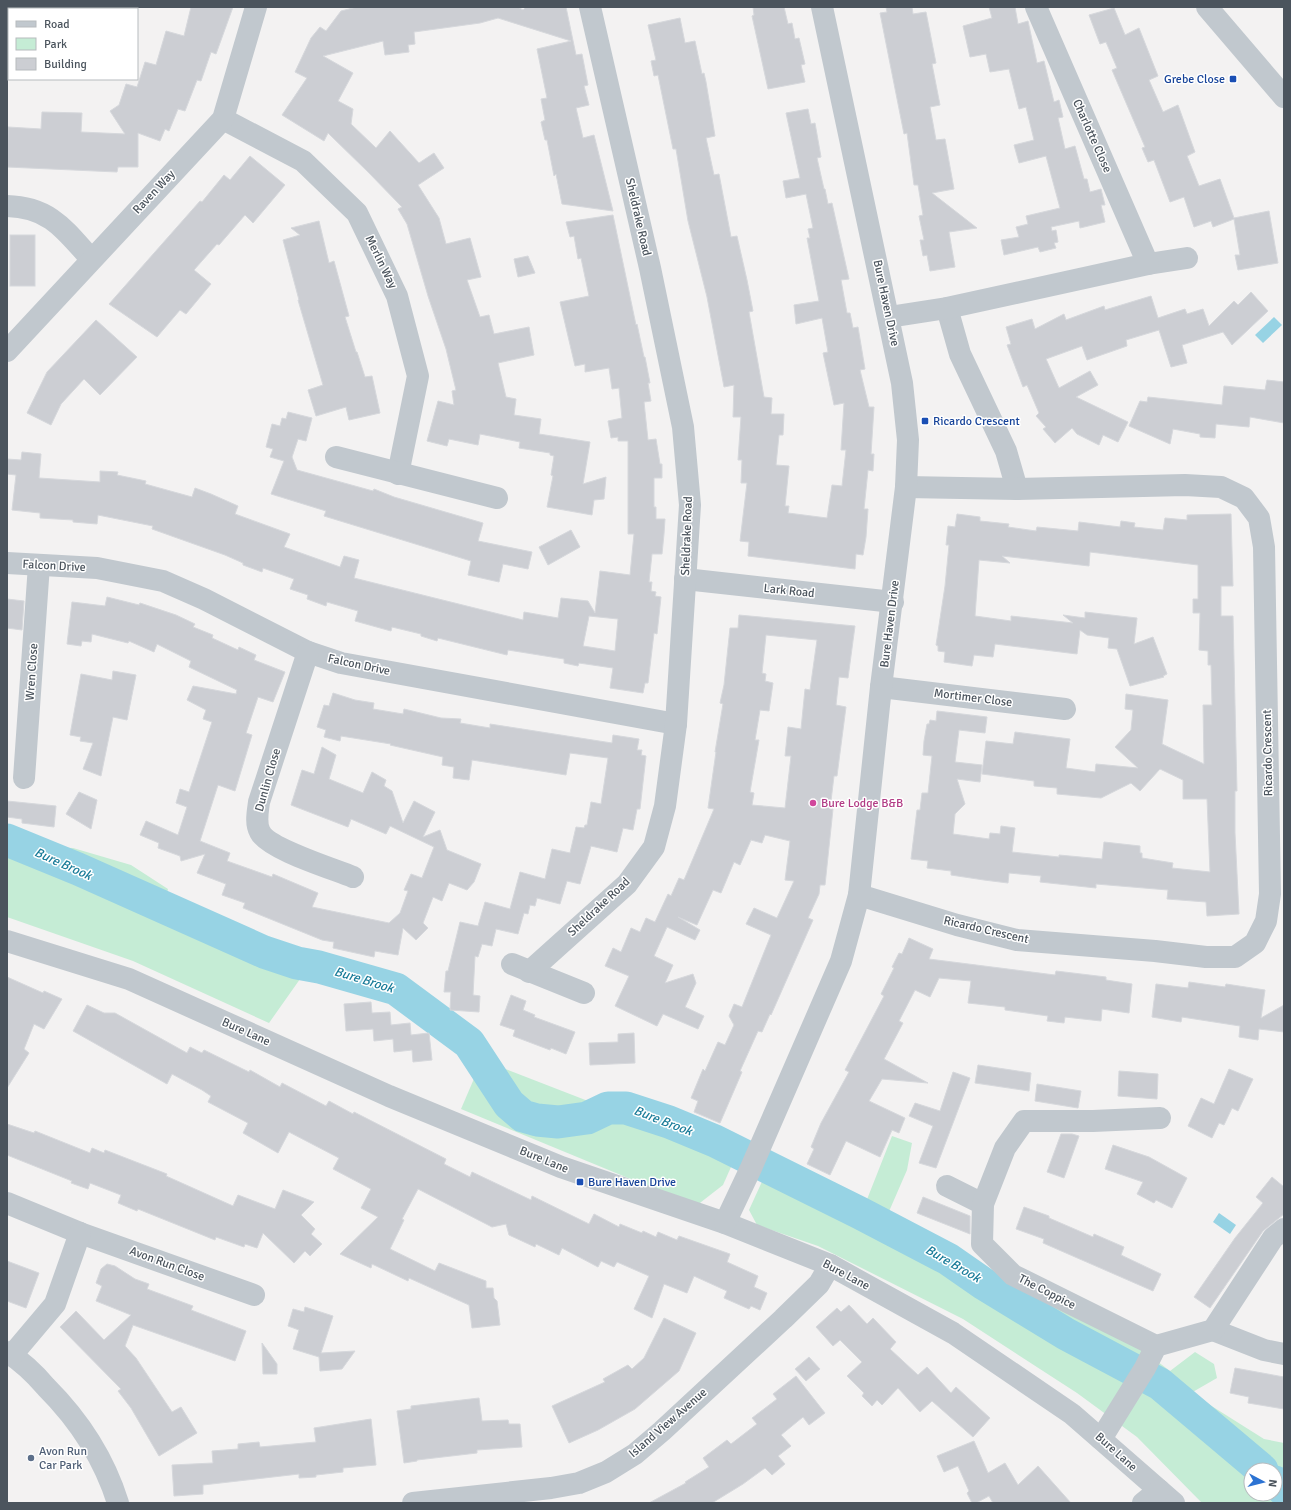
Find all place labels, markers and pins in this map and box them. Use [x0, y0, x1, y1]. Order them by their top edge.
place label: Grebe Close [1164, 72, 1225, 87]
marker: Grebe Close [1228, 74, 1238, 84]
place label: Ricardo Crescent [933, 414, 1020, 429]
marker: Ricardo Crescent [920, 416, 930, 426]
place label: Bure Lodge B&B [821, 796, 903, 811]
marker: Bure Lodge B&B [808, 798, 818, 808]
place label: Bure Haven Drive [588, 1175, 676, 1190]
marker: Bure Haven Drive [575, 1177, 585, 1187]
place label: Avon Run Car Park [39, 1444, 87, 1473]
marker: Avon Run Car Park [26, 1453, 36, 1463]

